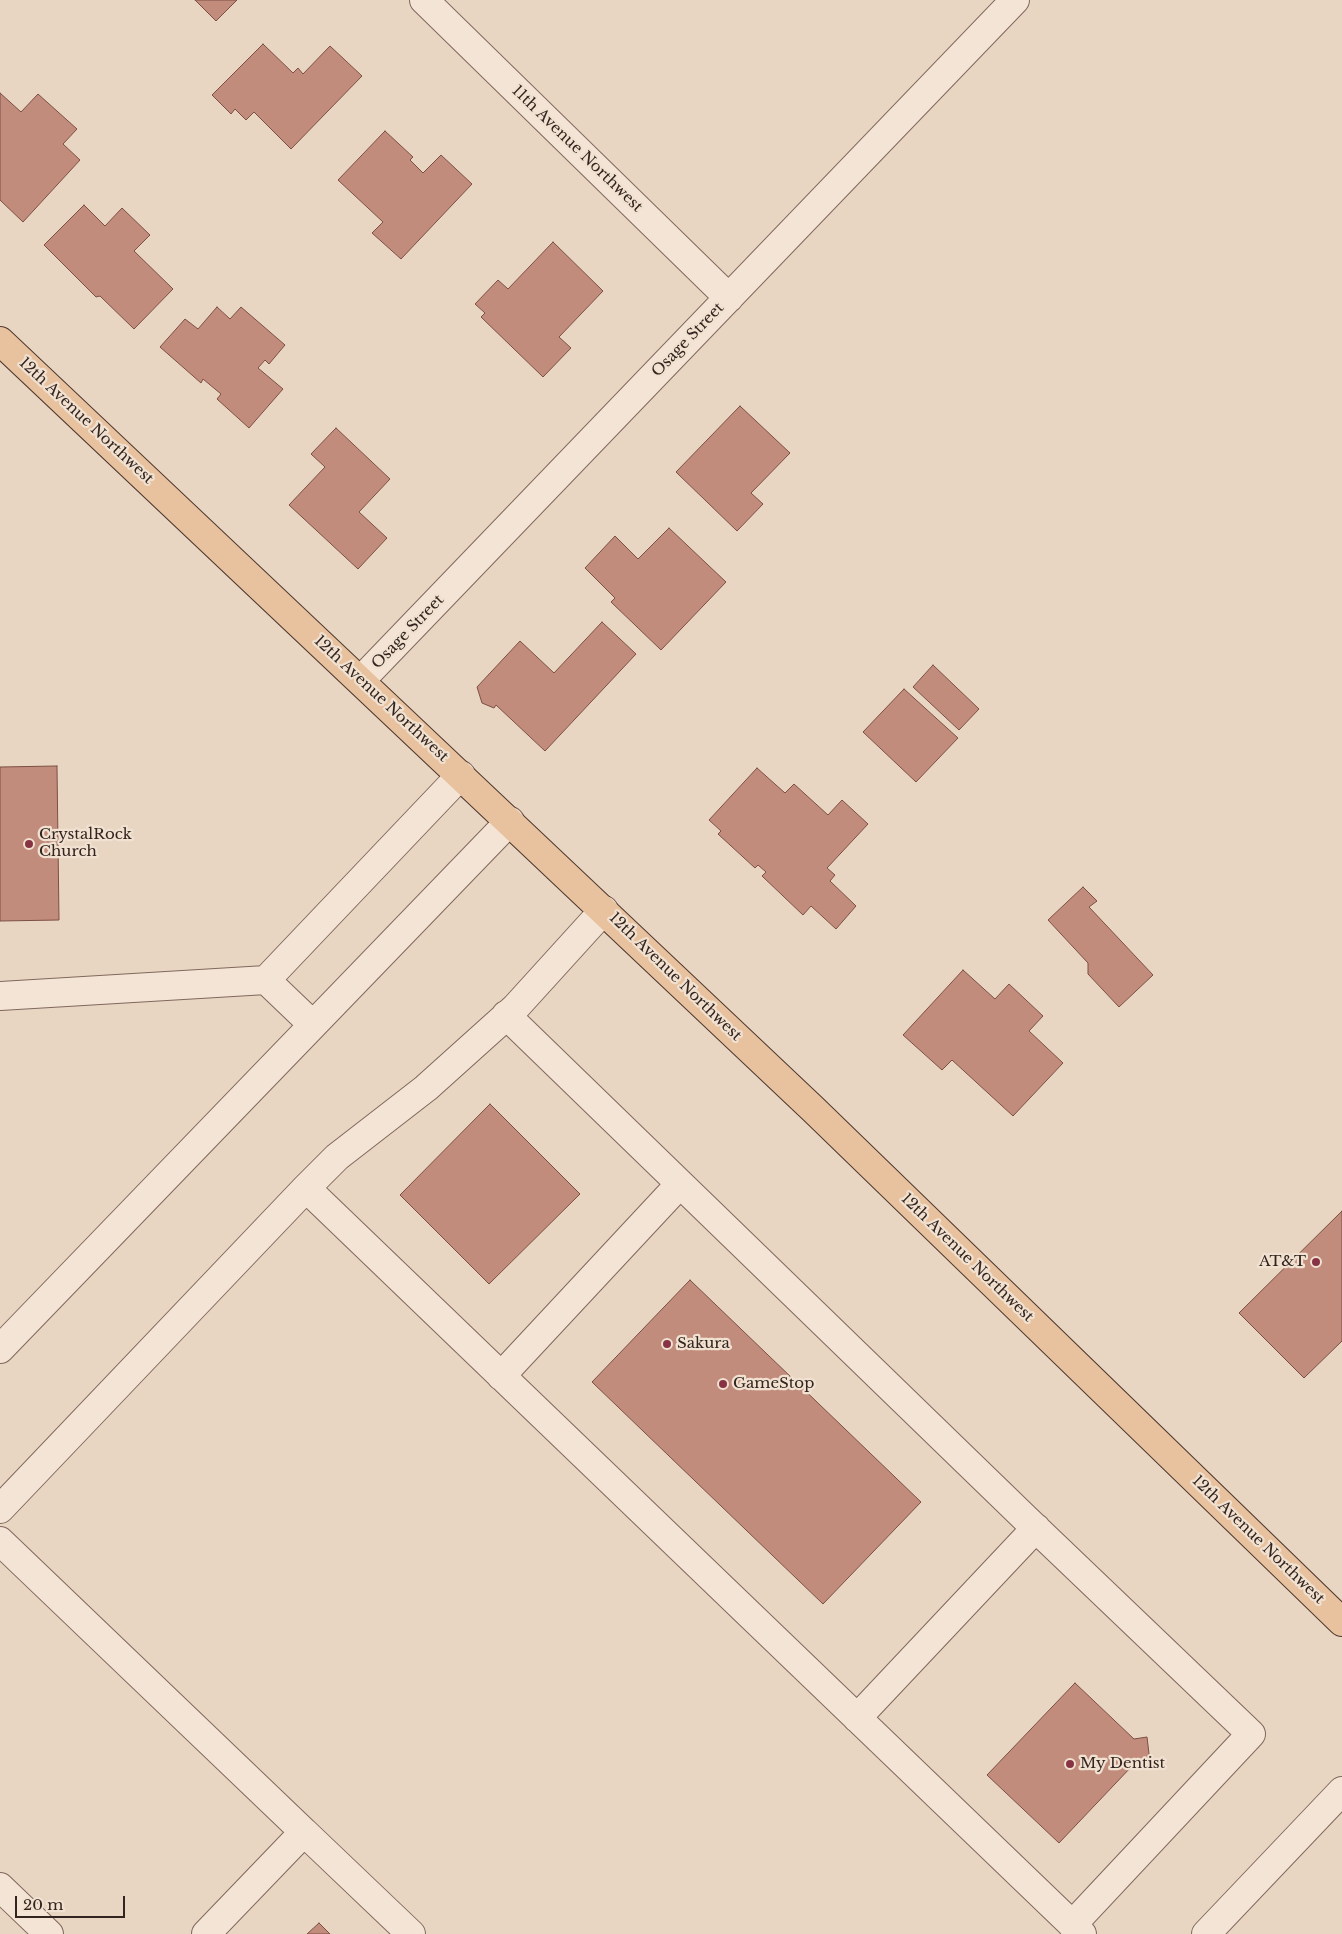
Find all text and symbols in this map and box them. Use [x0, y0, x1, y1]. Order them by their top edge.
street label: 11th Avenue Northwest [508, 82, 646, 216]
street label: Osage Street [648, 299, 728, 381]
street label: 12th Avenue Northwest [15, 354, 157, 488]
street label: Osage Street [368, 591, 448, 673]
street label: 12th Avenue Northwest [310, 632, 452, 766]
place label: CrystalRock Church [39, 826, 132, 861]
marker: CrystalRock Church [23, 838, 35, 850]
street label: 12th Avenue Northwest [605, 909, 745, 1045]
street label: 12th Avenue Northwest [897, 1190, 1037, 1326]
place label: AT&T [1259, 1253, 1306, 1271]
marker: AT&T [1310, 1256, 1322, 1268]
place label: Sakura [677, 1335, 730, 1353]
marker: Sakura [661, 1338, 673, 1350]
place label: GameStop [733, 1375, 814, 1393]
marker: GameStop [717, 1378, 729, 1390]
street label: 12th Avenue Northwest [1188, 1472, 1328, 1608]
place label: My Dentist [1080, 1755, 1165, 1773]
marker: My Dentist [1064, 1758, 1076, 1770]
scale bar [18, 1886, 128, 1918]
text: 20 m [23, 1895, 63, 1914]

